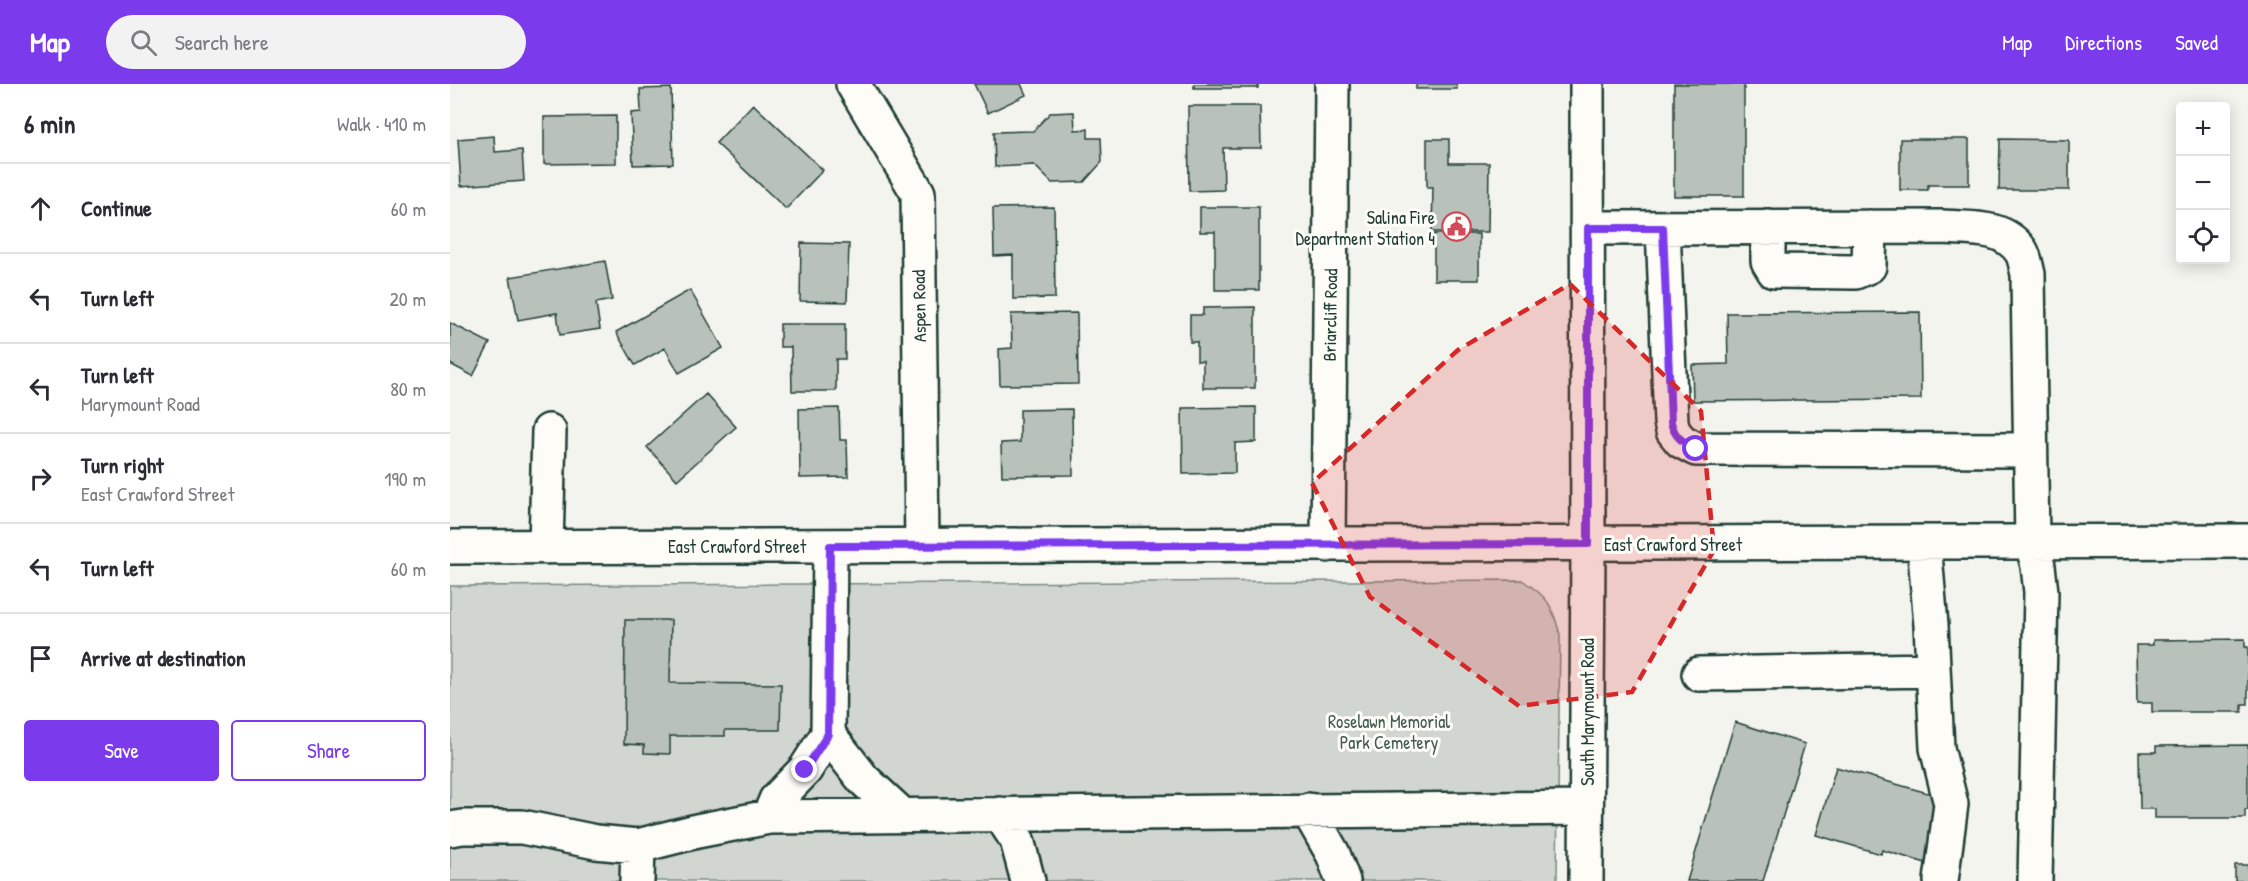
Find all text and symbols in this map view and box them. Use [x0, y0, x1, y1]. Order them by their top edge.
search box [106, 15, 526, 69]
text: Map [30, 23, 70, 61]
icon: search [127, 26, 160, 59]
text: Search here [175, 27, 269, 57]
text: Map [2002, 28, 2032, 57]
text: Directions [2065, 28, 2142, 57]
text: Saved [2175, 28, 2218, 57]
map controls [2176, 102, 2230, 264]
button: + [2176, 102, 2230, 156]
text: 6 min [24, 106, 76, 141]
text: Walk · 410 m [337, 110, 426, 137]
button: − [2176, 156, 2230, 210]
icon: ahead [24, 192, 57, 225]
text: Continue [81, 193, 152, 223]
text: 60 m [391, 195, 426, 222]
place label: Salina Fire Department Station 4 [1296, 205, 1435, 251]
button: locate [2176, 210, 2230, 264]
public building icon: Salina Fire Department Station 4 [1440, 211, 1472, 243]
street label: Briarcliff Road [1317, 268, 1343, 362]
street label: Aspen Road [906, 270, 932, 342]
icon: left [24, 282, 57, 315]
text: Turn left [81, 283, 154, 313]
text: 20 m [389, 285, 426, 312]
text: Turn left [81, 360, 154, 390]
icon: left [24, 372, 57, 405]
text: 80 m [390, 375, 426, 402]
text: Marymount Road [81, 390, 200, 417]
route start [1682, 435, 1708, 461]
text: Turn right [81, 450, 164, 480]
icon: right [24, 462, 57, 495]
text: 190 m [384, 465, 426, 492]
text: East Crawford Street [81, 480, 235, 507]
street label: East Crawford Street [1604, 532, 1743, 557]
street label: East Crawford Street [668, 534, 807, 559]
icon: left [24, 552, 57, 585]
text: Turn left [81, 553, 154, 583]
text: 60 m [391, 555, 426, 582]
street label: South Marymount Road [1575, 638, 1600, 786]
icon: arrive [24, 642, 57, 675]
text: Arrive at destination [81, 643, 246, 673]
park label: Roselawn Memorial Park Cemetery [1328, 709, 1450, 755]
button: Save [24, 720, 219, 781]
button: Share [231, 720, 426, 781]
route end [791, 756, 817, 782]

